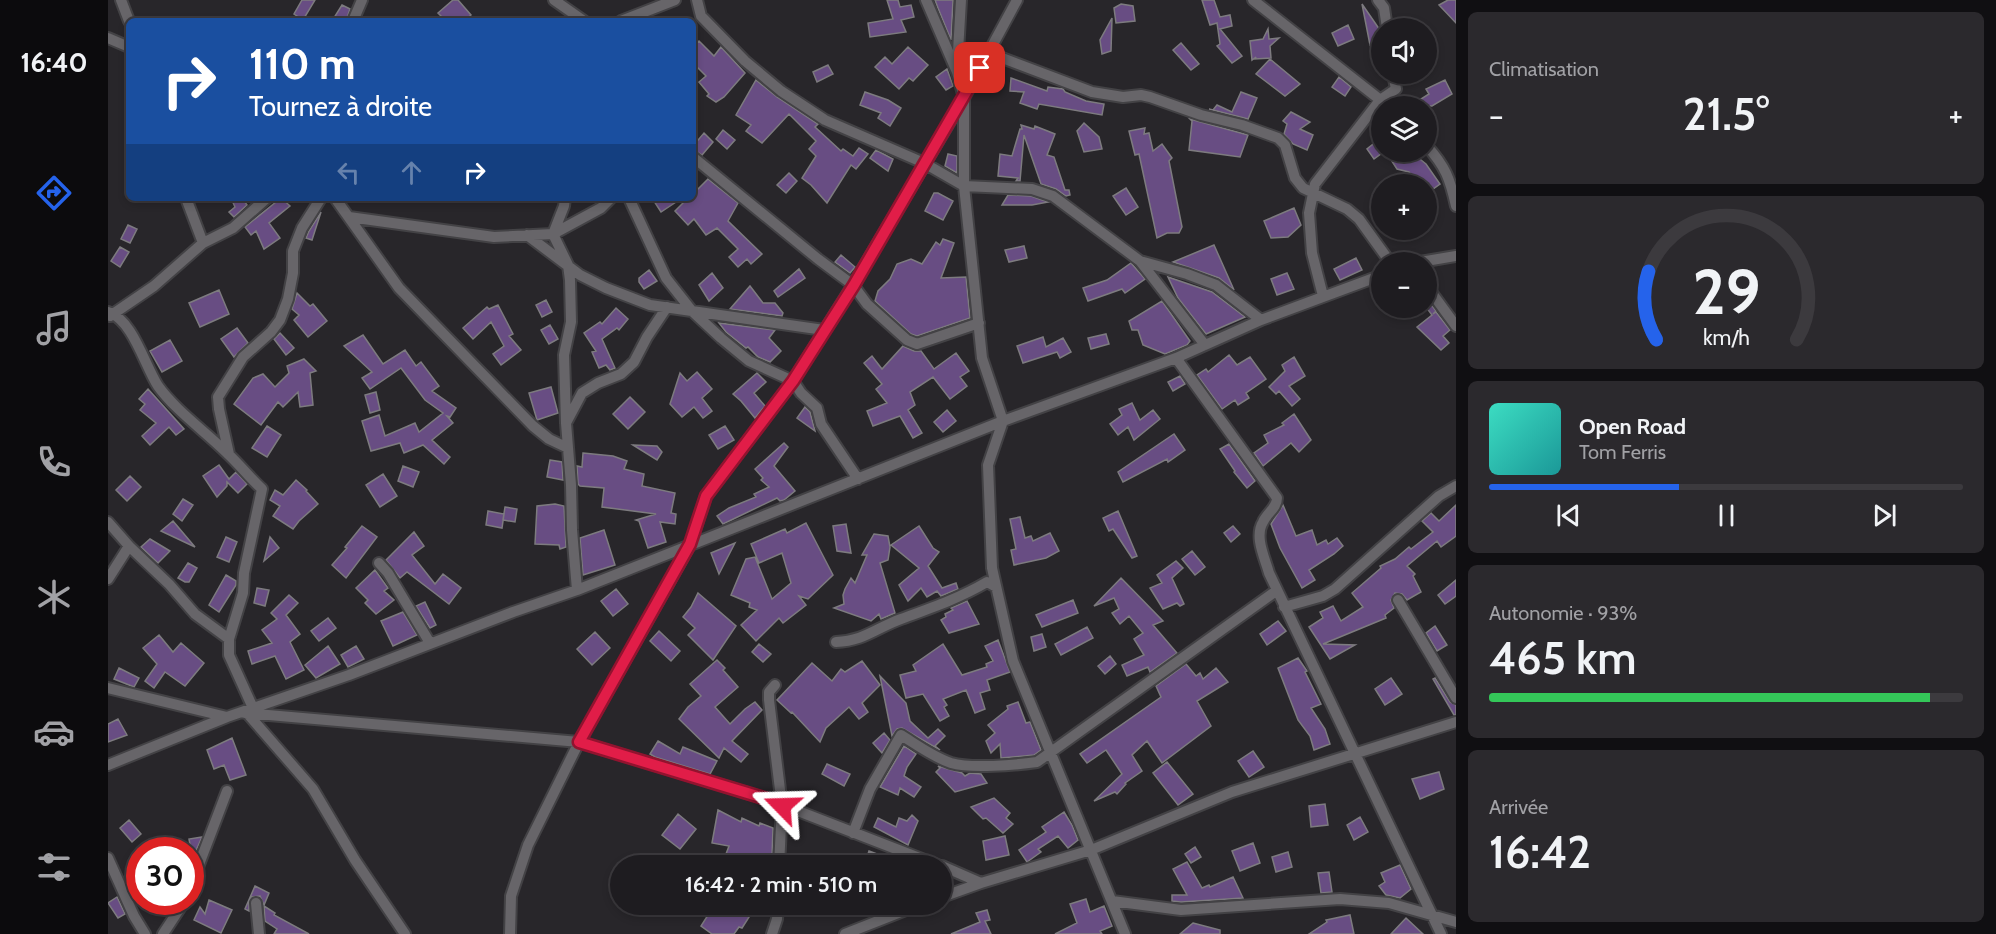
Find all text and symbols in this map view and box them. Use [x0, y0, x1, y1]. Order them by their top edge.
map controls [1371, 18, 1437, 318]
button: sound [1371, 18, 1437, 84]
text: 110 m [249, 38, 356, 90]
icon: right [150, 42, 228, 120]
pin [954, 42, 1005, 93]
text: 16:40 [21, 46, 87, 79]
icon: arrive [963, 51, 996, 84]
text: Climatisation [1489, 57, 1599, 81]
text: 21.5° [1683, 87, 1769, 141]
text: Tournez à droite [249, 90, 432, 123]
text: − [1489, 95, 1504, 135]
text: + [1948, 95, 1963, 135]
button: layers [1371, 96, 1437, 162]
icon: left [332, 156, 365, 189]
icon: ahead [395, 156, 428, 189]
icon: right [458, 156, 491, 189]
icon: directions [33, 172, 75, 214]
button: + [1371, 174, 1437, 240]
button: − [1371, 252, 1437, 318]
text: 29 [1692, 254, 1760, 330]
icon: music [33, 307, 75, 349]
text: km/h [1703, 324, 1749, 350]
text: Open Road [1579, 413, 1686, 440]
text: Tom Ferris [1579, 440, 1666, 464]
icon: phone [33, 441, 75, 483]
icon: previous [1552, 499, 1585, 532]
icon: pause [1710, 499, 1743, 532]
icon: next [1868, 499, 1901, 532]
icon: climate [33, 576, 75, 618]
text: Autonomie · 93% [1489, 601, 1637, 625]
text: 465 km [1489, 631, 1636, 685]
icon: car [33, 711, 75, 753]
position arrow [750, 774, 814, 838]
text: Arrivée [1489, 795, 1548, 819]
text: 16:42 [1489, 825, 1591, 879]
speed limit sign: 30 [126, 837, 204, 915]
icon: filters [33, 846, 75, 888]
text: 16:42 · 2 min · 510 m [685, 871, 877, 898]

